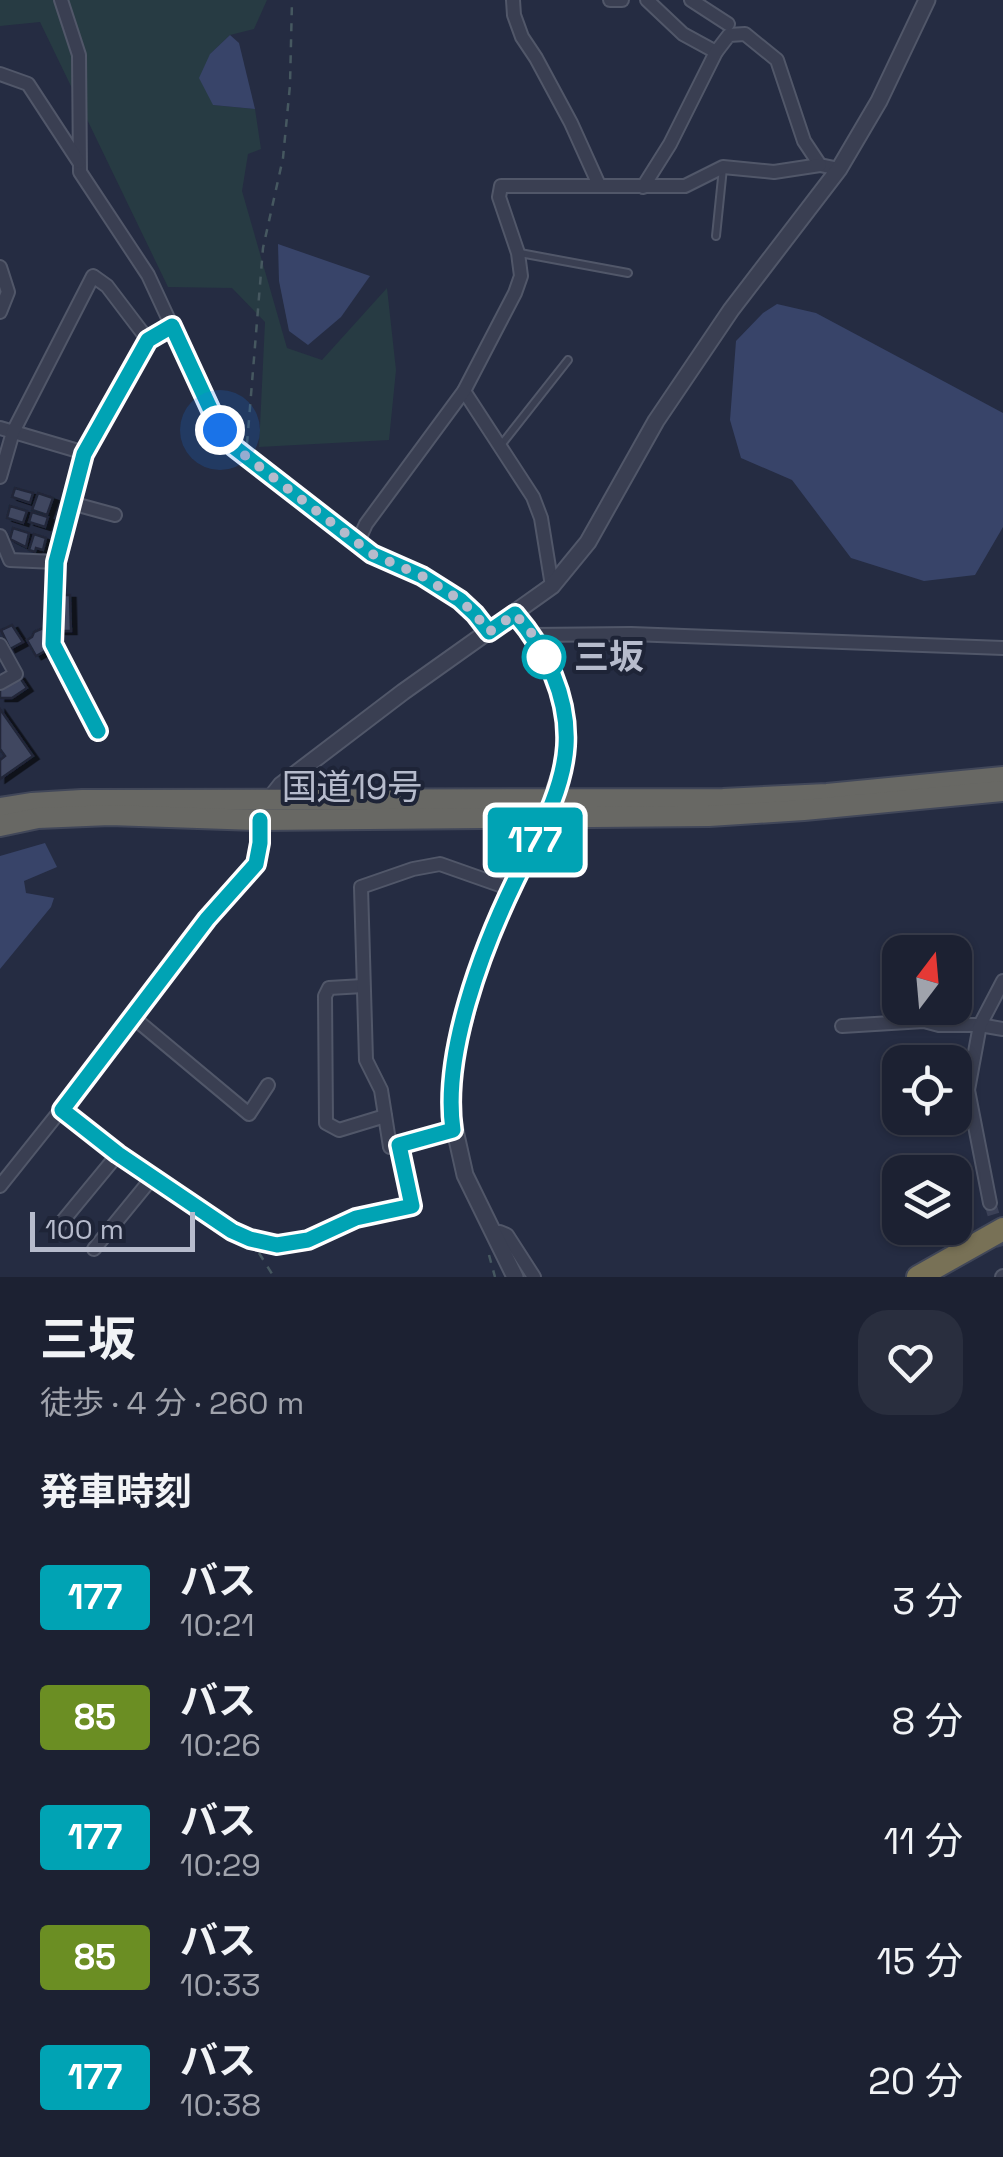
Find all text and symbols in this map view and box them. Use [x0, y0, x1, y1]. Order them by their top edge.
your location [195, 405, 245, 455]
place label: 三坂 [574, 635, 644, 679]
marker: 三坂 [523, 636, 565, 678]
street label: 国道19号 [281, 765, 423, 809]
line badge: 177 [478, 808, 592, 872]
text: 177 [508, 818, 562, 862]
north arrow [882, 935, 972, 1025]
map controls [882, 935, 972, 1245]
button: locate [882, 1045, 972, 1135]
button: layers [882, 1155, 972, 1245]
scale bar [30, 1207, 195, 1252]
text: 100 m [45, 1211, 124, 1247]
text: 三坂 [40, 1309, 136, 1370]
button: heart [858, 1310, 963, 1415]
text: 徒歩 · 4 分 · 260 m [40, 1383, 304, 1423]
text: 発車時刻 [40, 1468, 192, 1516]
text: バス [180, 1557, 256, 1605]
text: 177 [68, 1575, 122, 1619]
text: 3 分 [892, 1577, 963, 1625]
text: 10:21 [180, 1605, 255, 1645]
text: バス [180, 1677, 256, 1725]
text: 85 [74, 1695, 116, 1739]
text: 8 分 [892, 1697, 963, 1745]
text: 10:26 [180, 1725, 261, 1765]
text: バス [180, 1797, 256, 1845]
text: 177 [68, 1815, 122, 1859]
text: 11 分 [883, 1817, 963, 1865]
text: 10:29 [180, 1845, 261, 1885]
text: バス [180, 1917, 256, 1965]
text: 85 [74, 1935, 116, 1979]
text: 15 分 [877, 1937, 963, 1985]
text: 10:33 [180, 1965, 261, 2005]
text: バス [180, 2037, 256, 2085]
text: 177 [68, 2055, 122, 2099]
text: 20 分 [868, 2057, 963, 2105]
text: 10:38 [180, 2085, 261, 2125]

